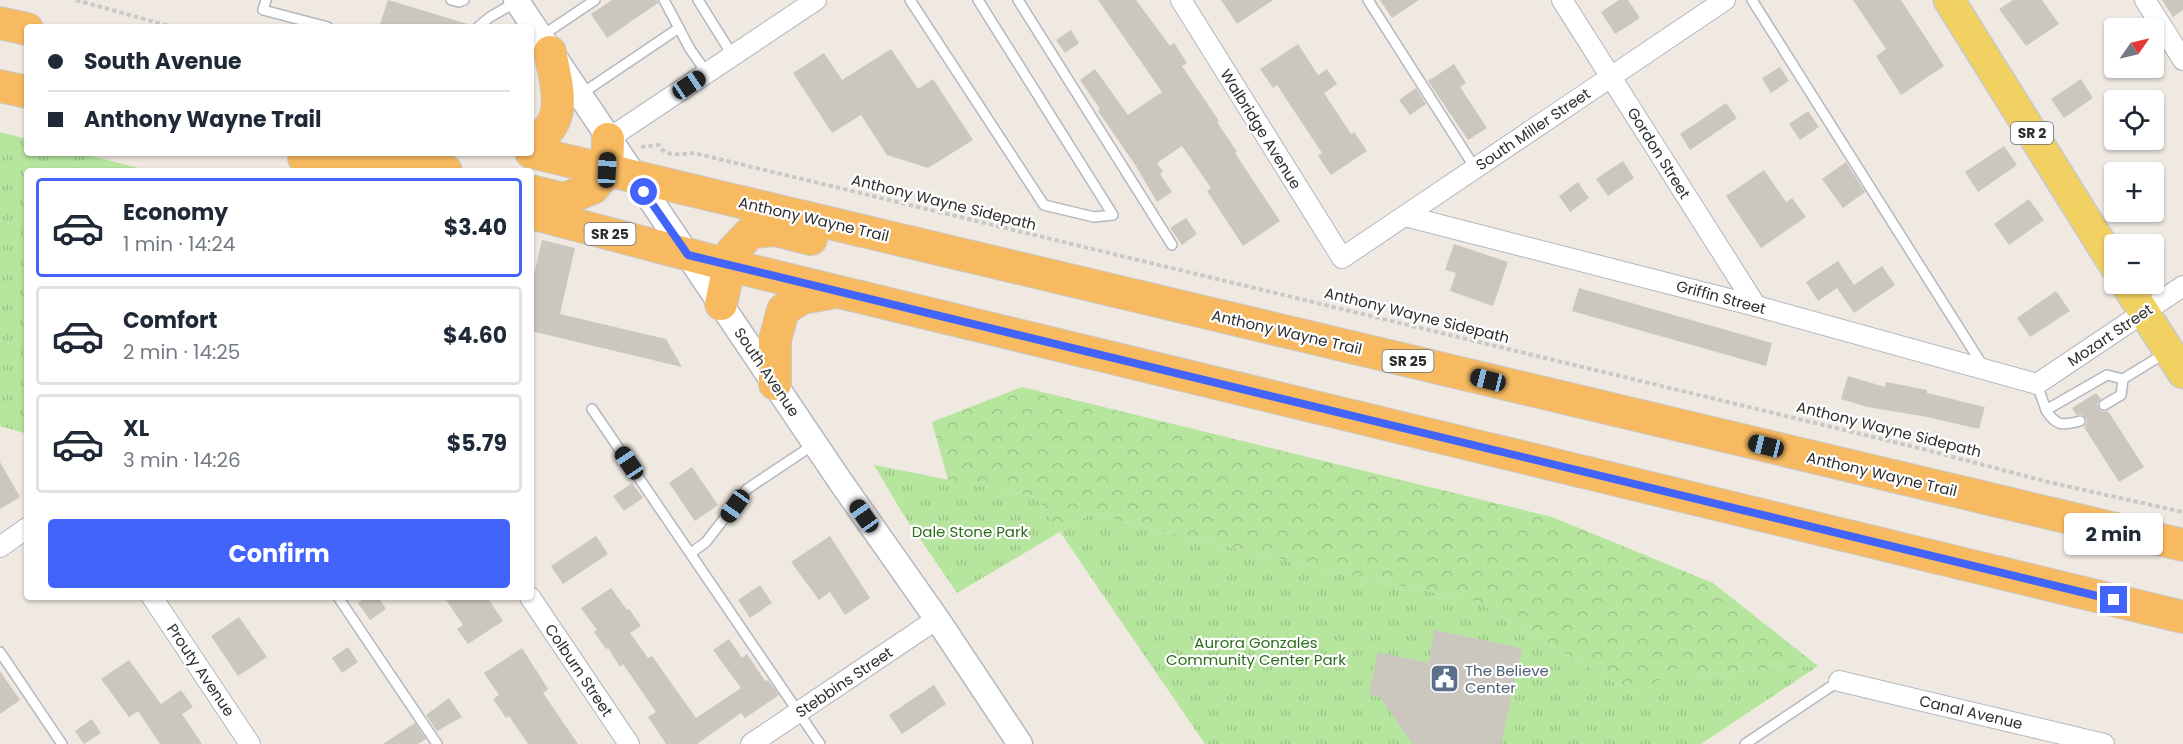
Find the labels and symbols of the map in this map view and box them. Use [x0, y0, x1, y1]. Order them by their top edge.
north arrow [2104, 18, 2164, 78]
street label: Walbridge Avenue [1216, 65, 1306, 193]
car [669, 67, 709, 103]
street label: South Miller Street [1472, 83, 1594, 175]
street label: Gordon Street [1623, 103, 1695, 203]
road number: SR 2 [2011, 122, 2053, 144]
car [597, 152, 617, 188]
street label: Anthony Wayne Sidepath [849, 169, 1039, 235]
route start [630, 178, 657, 205]
street label: Anthony Wayne Trail [737, 191, 891, 247]
road number: SR 25 [584, 223, 636, 245]
street label: Griffin Street [1674, 275, 1768, 319]
street label: Anthony Wayne Sidepath [1322, 282, 1512, 348]
street label: Mozart Street [2063, 299, 2157, 371]
street label: Anthony Wayne Trail [1210, 304, 1364, 360]
street label: South Avenue [729, 323, 805, 421]
road number: SR 25 [1382, 350, 1434, 372]
car [1468, 367, 1508, 393]
street label: Anthony Wayne Sidepath [1794, 396, 1984, 462]
car [1746, 433, 1786, 459]
car [611, 443, 647, 483]
street label: Anthony Wayne Trail [1805, 446, 1959, 502]
car [717, 486, 753, 526]
car [846, 496, 882, 536]
callout: 2 min [2064, 513, 2164, 555]
park label: Dale Stone Park [912, 521, 1029, 542]
route end [2100, 586, 2127, 613]
street label: Prouty Avenue [162, 619, 240, 721]
street label: Colburn Street [540, 619, 618, 721]
park label: Aurora Gonzales Community Center Park [1166, 632, 1346, 670]
street label: Stebbins Street [791, 642, 897, 722]
place label: The Believe Center [1465, 660, 1549, 698]
public building icon: The Believe Center [1428, 663, 1460, 695]
street label: Canal Avenue [1917, 690, 2025, 734]

